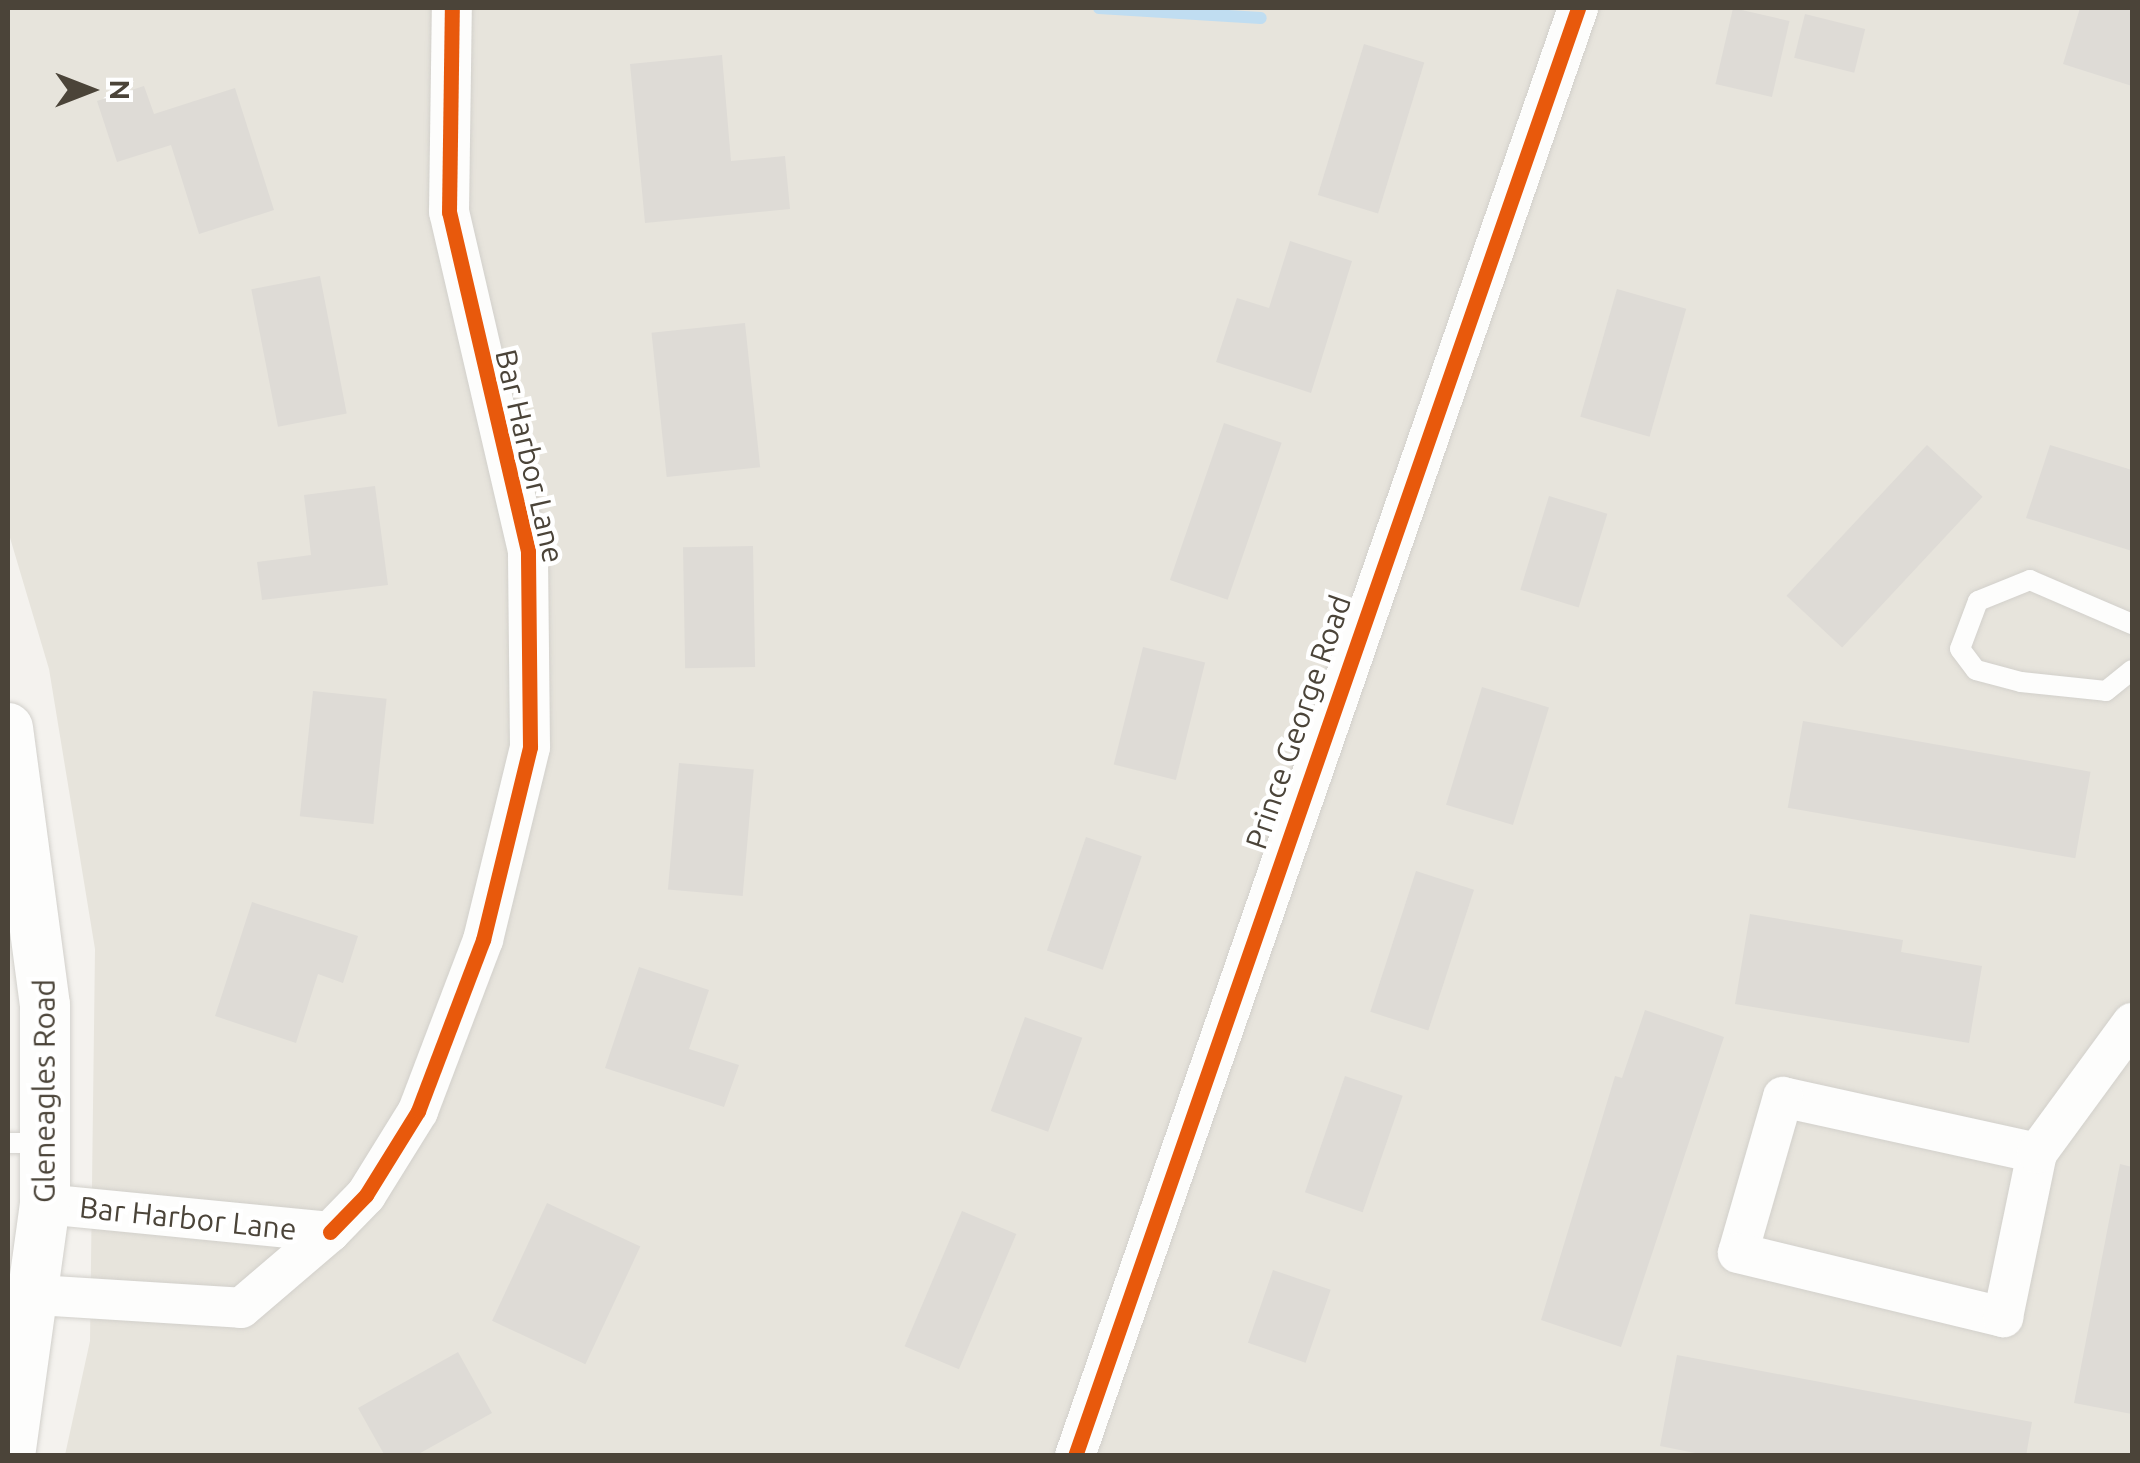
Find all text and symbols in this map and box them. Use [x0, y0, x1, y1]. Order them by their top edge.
north arrow [40, 40, 140, 140]
text: N [105, 80, 136, 100]
street label: Bar Harbor Lane [488, 346, 572, 566]
street label: Prince George Road [1238, 590, 1358, 854]
street label: Gleneagles Road [26, 979, 62, 1203]
street label: Bar Harbor Lane [78, 1189, 298, 1247]

